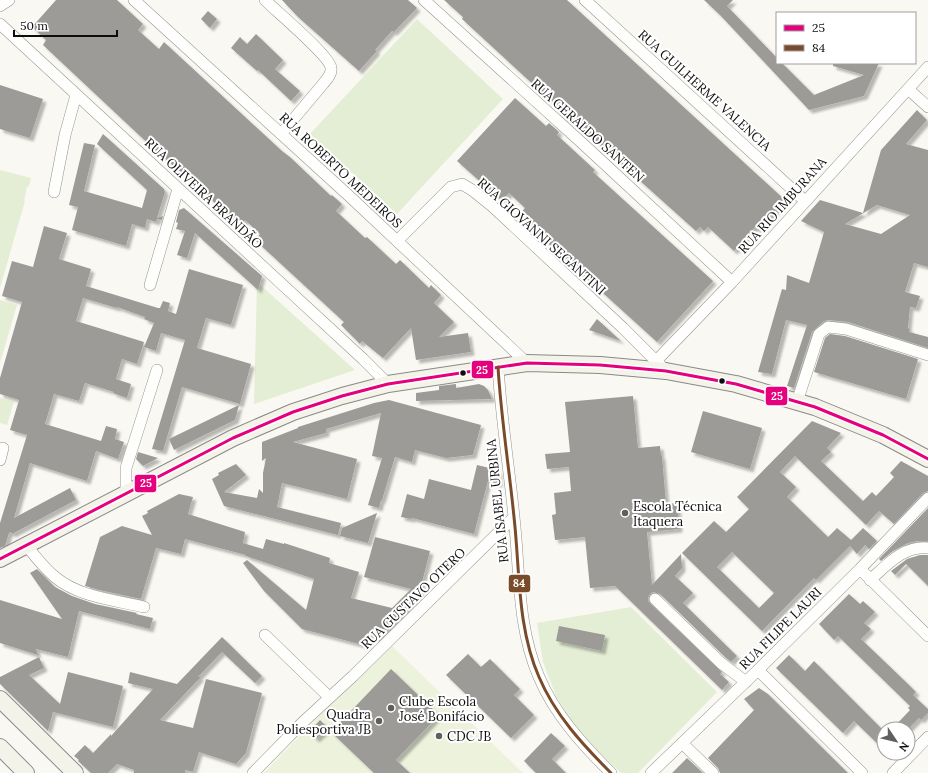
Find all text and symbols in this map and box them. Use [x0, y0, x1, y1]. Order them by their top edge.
scale bar [14, 12, 117, 38]
legend [776, 12, 916, 64]
text: 50 m [20, 18, 48, 33]
text: 25 [812, 20, 825, 35]
street label: RUA GUILHERME VALENCIA [634, 26, 775, 155]
text: 84 [812, 40, 826, 55]
street label: RUA GERALDO SANTEN [527, 75, 648, 186]
street label: RUA ROBERTO MEDEIROS [276, 109, 406, 232]
street label: RUA OLIVEIRA BRANDÃO [141, 134, 266, 252]
street label: RUA RIO IMBURANA [734, 153, 831, 257]
street label: RUA GIOVANNI SEGANTINI [474, 174, 610, 299]
line badge: 25 [471, 360, 494, 379]
text: 25 [476, 363, 488, 377]
unlabelled marker [458, 368, 468, 378]
unlabelled marker [717, 376, 727, 386]
line badge: 25 [765, 386, 788, 406]
text: 25 [771, 389, 783, 403]
street label: RUA ISABEL URBINA [482, 437, 512, 564]
line badge: 25 [134, 474, 157, 493]
text: 25 [140, 476, 152, 490]
place label: Escola Técnica Itaquera [633, 498, 722, 530]
marker: Escola Técnica Itaquera [620, 508, 630, 518]
street label: RUA GUSTAVO OTERO [357, 544, 469, 653]
line badge: 84 [508, 574, 531, 593]
text: 84 [513, 576, 525, 590]
street label: RUA FILIPE LAURI [736, 584, 825, 673]
place label: Clube Escola José Bonifácio [398, 693, 485, 725]
marker: Clube Escola José Bonifácio [386, 703, 396, 713]
place label: Quadra Poliesportiva JB [276, 706, 371, 738]
marker: Quadra Poliesportiva JB [374, 716, 384, 726]
north arrow [876, 721, 916, 761]
place label: CDC JB [447, 728, 491, 745]
marker: CDC JB [434, 731, 444, 741]
text: N [896, 739, 912, 755]

